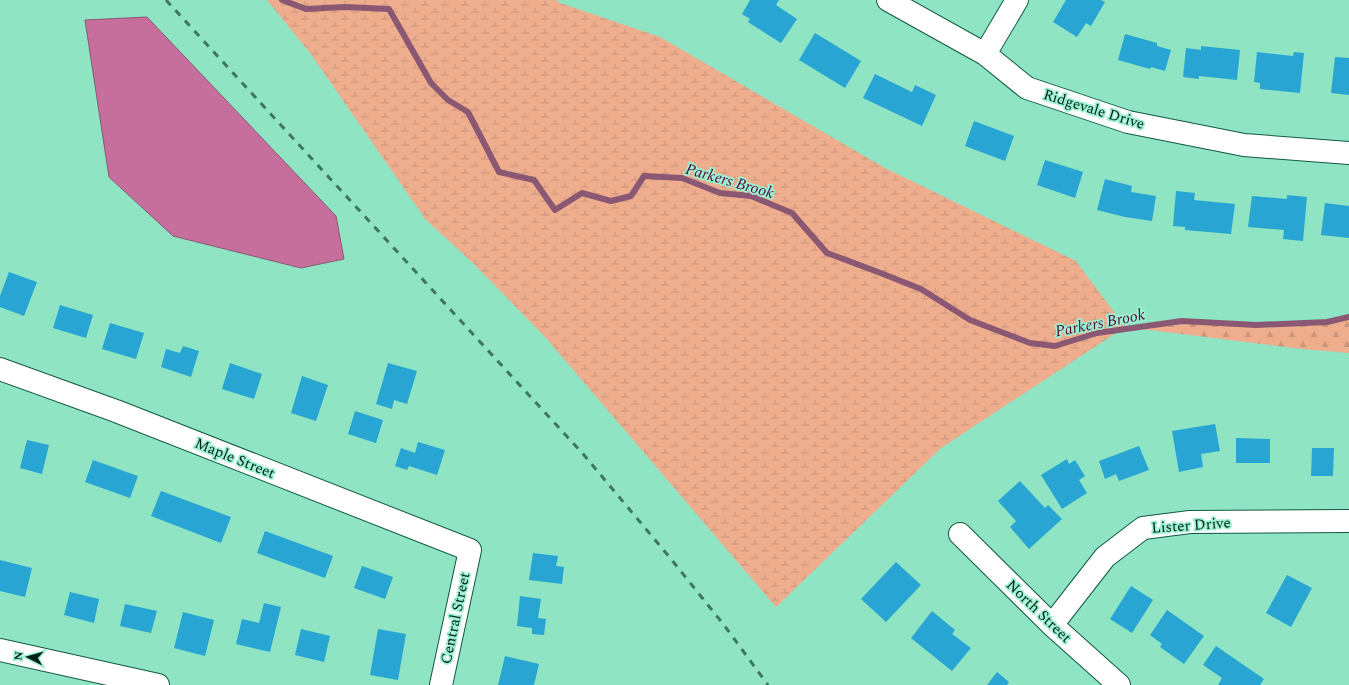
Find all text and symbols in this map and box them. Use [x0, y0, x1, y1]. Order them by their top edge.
street label: Ridgevale Drive [1040, 83, 1147, 136]
water label: Parkers Brook [683, 157, 777, 205]
water label: Parkers Brook [1053, 302, 1148, 343]
street label: Maple Street [191, 432, 279, 485]
street label: Lister Drive [1151, 511, 1231, 540]
street label: Central Street [435, 570, 476, 666]
street label: North Street [1001, 574, 1077, 649]
north arrow [8, 637, 48, 677]
text: N [10, 651, 27, 661]

